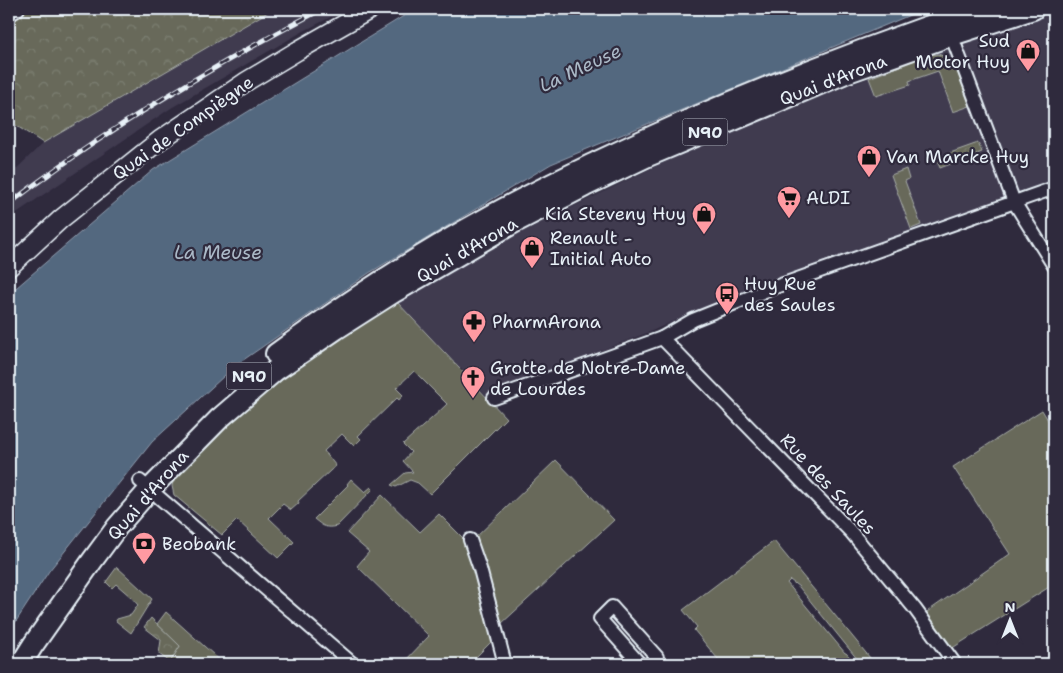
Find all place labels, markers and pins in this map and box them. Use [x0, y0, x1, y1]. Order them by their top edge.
place label: Sud Motor Huy [916, 29, 1010, 74]
shop icon: Sud Motor Huy [1015, 38, 1041, 72]
shop icon: Van Marcke Huy [856, 144, 882, 178]
place label: Van Marcke Huy [886, 145, 1029, 169]
supermarket icon: ALDI [776, 185, 802, 219]
place label: ALDI [806, 186, 850, 210]
shop icon: Kia Steveny Huy [691, 201, 717, 235]
place label: Kia Steveny Huy [545, 202, 686, 226]
place label: Renault - Initial Auto [550, 226, 652, 271]
shop icon: Renault - Initial Auto [519, 235, 545, 269]
place label: Huy Rue des Saules [744, 272, 836, 317]
bus stop icon: Huy Rue des Saules [714, 281, 740, 315]
pharmacy icon: PharmArona [461, 309, 487, 343]
place label: PharmArona [492, 310, 601, 334]
place label: Grotte de Notre-Dame de Lourdes [490, 356, 685, 401]
church icon: Grotte de Notre-Dame de Lourdes [460, 365, 486, 399]
bank icon: Beobank [131, 531, 157, 565]
place label: Beobank [162, 532, 236, 556]

